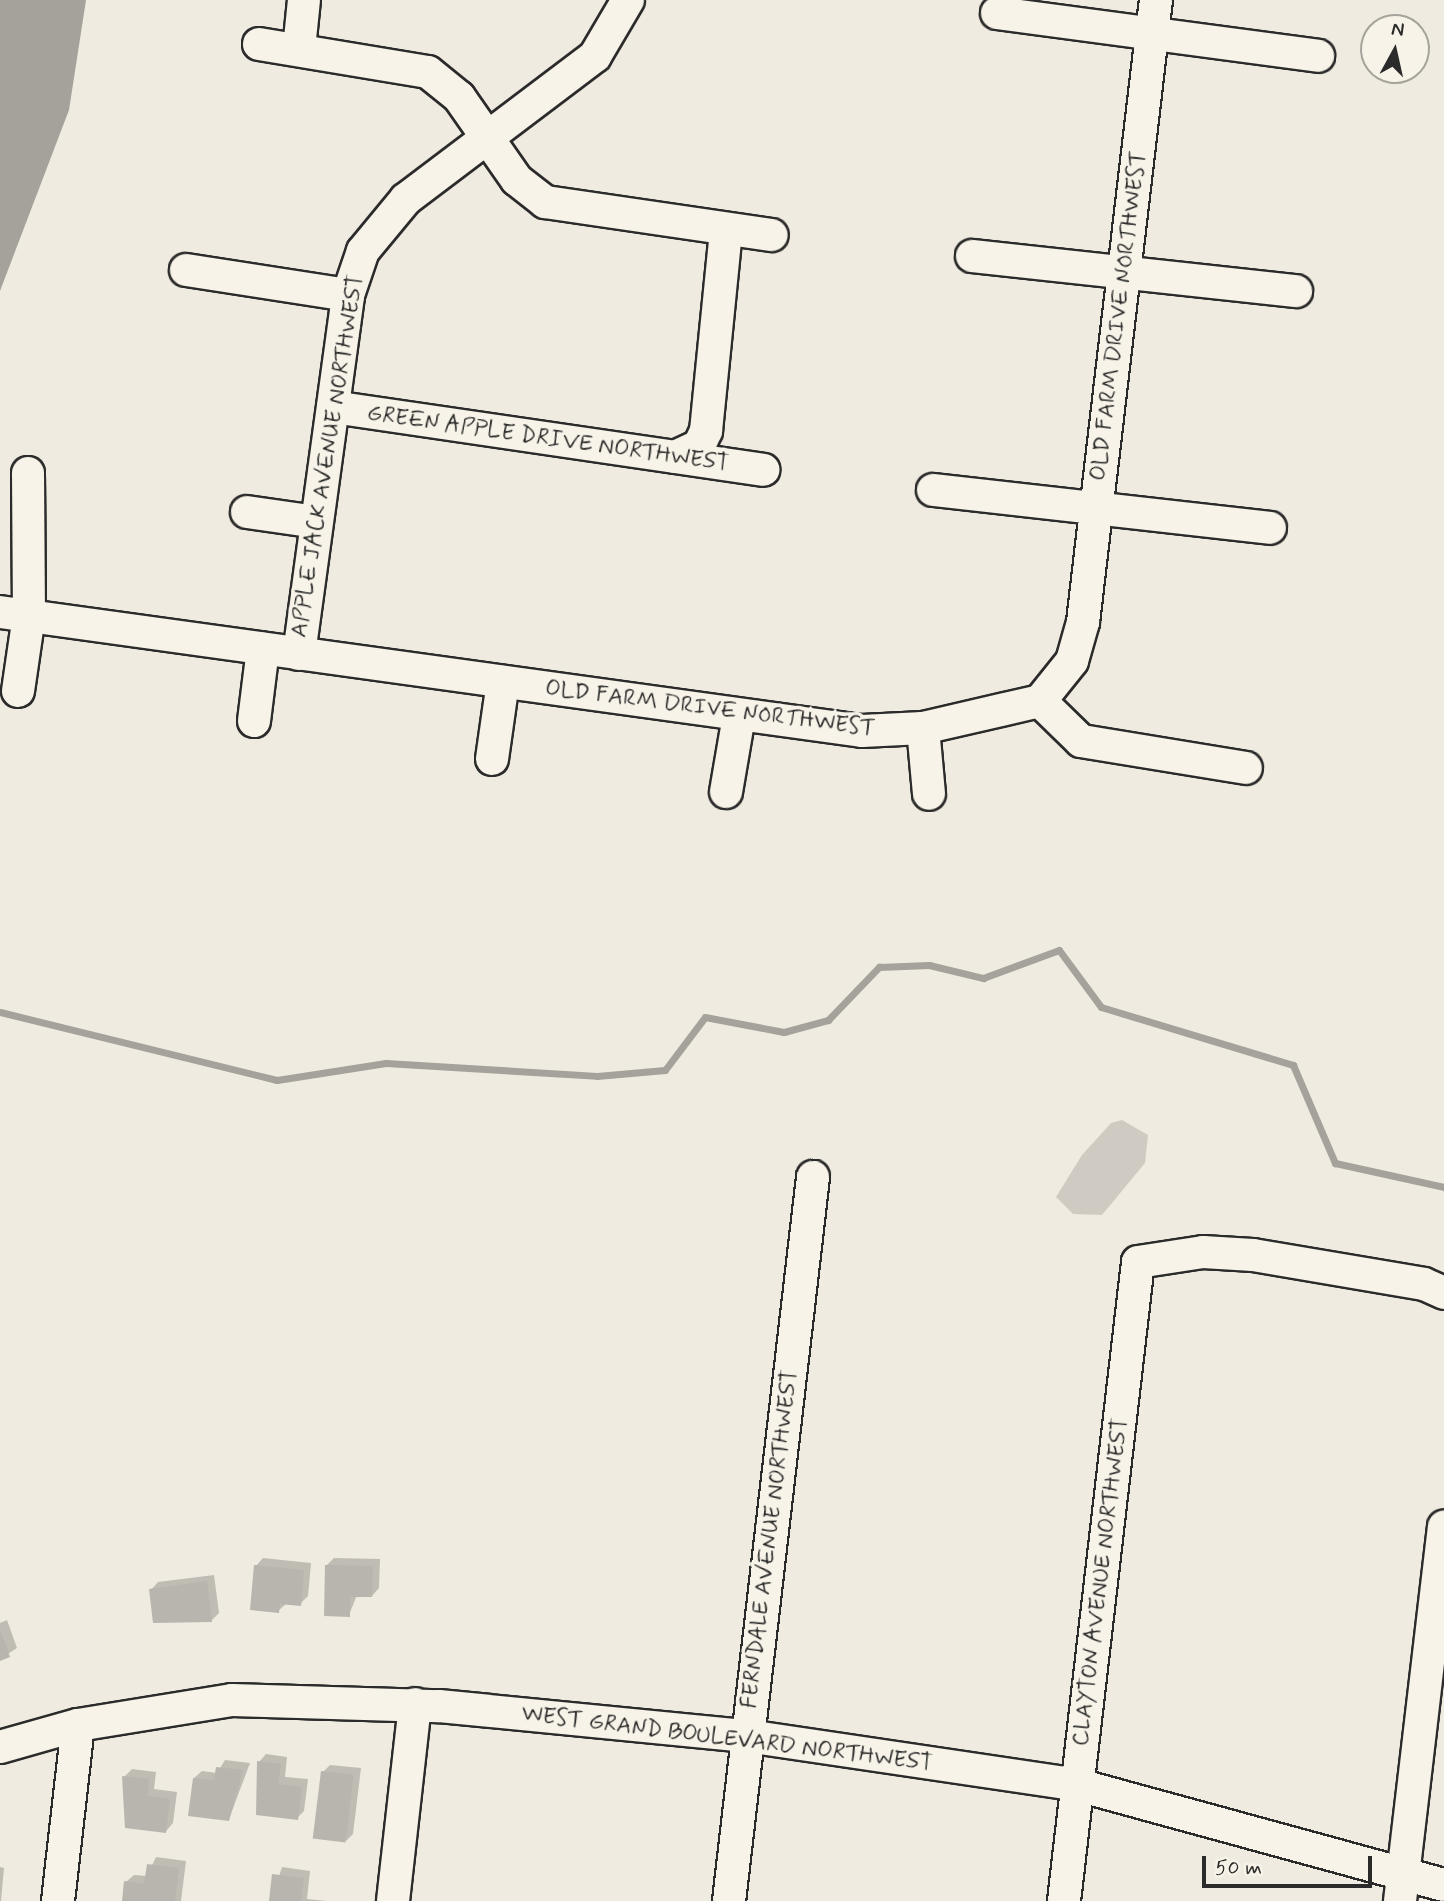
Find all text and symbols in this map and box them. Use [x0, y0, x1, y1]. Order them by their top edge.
north arrow [1360, 14, 1430, 84]
text: N [1390, 16, 1406, 43]
street label: OLD FARM DRIVE NORTHWEST [1085, 151, 1153, 481]
street label: APPLE JACK AVENUE NORTHWEST [286, 272, 370, 640]
street label: GREEN APPLE DRIVE NORTHWEST [363, 400, 733, 478]
street label: OLD FARM DRIVE NORTHWEST [545, 675, 875, 743]
street label: FERNDALE AVENUE NORTHWEST [735, 1368, 805, 1710]
street label: CLAYTON AVENUE NORTHWEST [1067, 1415, 1135, 1749]
street label: WEST GRAND BOULEVARD NORTHWEST [520, 1700, 934, 1778]
scale bar [1206, 1842, 1376, 1886]
text: 50 m [1215, 1854, 1262, 1882]

